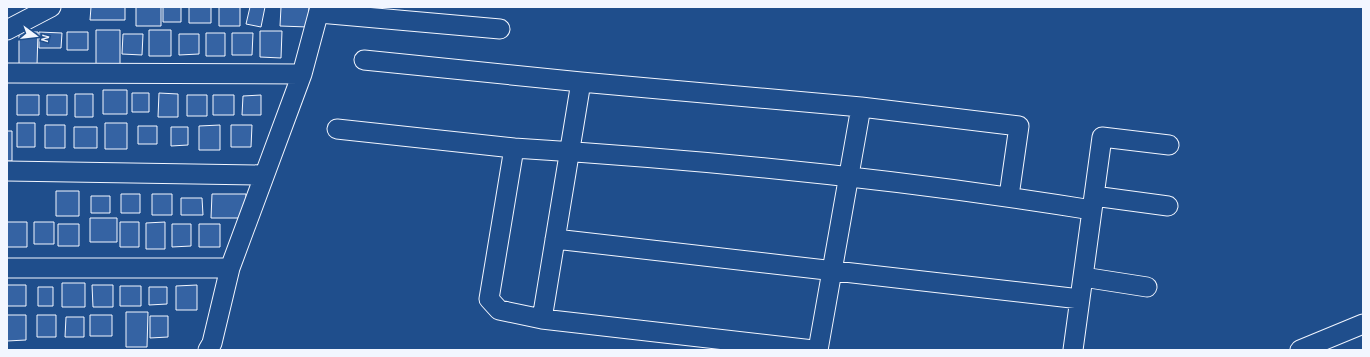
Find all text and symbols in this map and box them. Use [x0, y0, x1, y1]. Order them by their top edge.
north arrow [16, 16, 56, 56]
text: N [39, 33, 51, 44]

